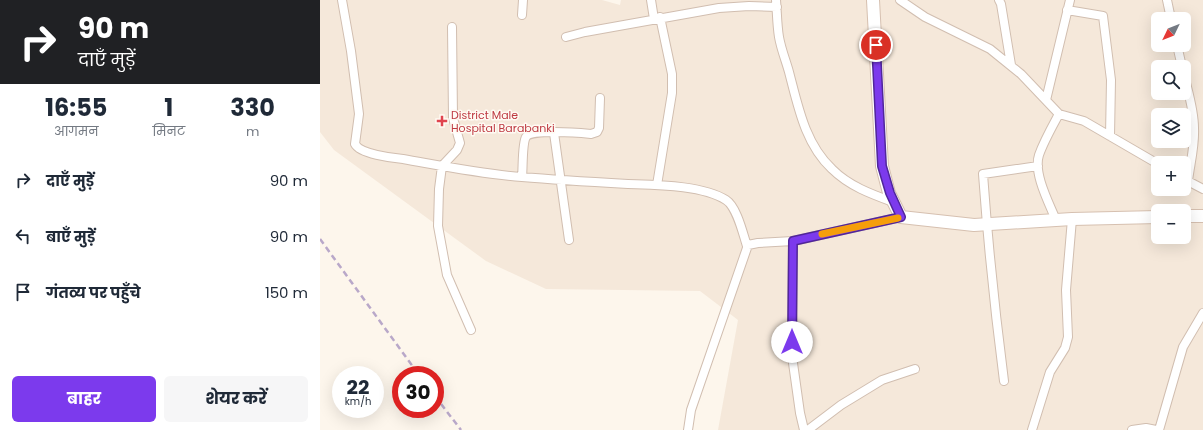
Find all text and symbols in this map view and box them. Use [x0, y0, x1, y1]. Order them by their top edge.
text: 90 m [78, 9, 149, 48]
north arrow [1151, 12, 1191, 52]
map controls [1151, 12, 1191, 244]
icon: right [12, 16, 64, 68]
pin [859, 28, 893, 62]
icon: arrive [865, 34, 887, 56]
text: दाएँ मुड़ें [78, 47, 135, 72]
button: search [1151, 60, 1191, 100]
text: 16:55 [45, 91, 107, 124]
text: 1 [164, 91, 173, 124]
text: 330 [230, 91, 275, 124]
place label: District Male Hospital Barabanki [451, 107, 555, 136]
button: layers [1151, 108, 1191, 148]
marker: District Male Hospital Barabanki [436, 115, 448, 127]
text: आगमन [54, 122, 99, 141]
text: मिनट [152, 122, 185, 141]
text: m [246, 122, 259, 141]
button: + [1151, 156, 1191, 196]
icon: right [12, 169, 34, 191]
text: दाएँ मुड़ें [46, 170, 94, 191]
text: 90 m [270, 170, 308, 191]
button: − [1151, 204, 1191, 244]
icon: left [12, 225, 34, 247]
text: बाएँ मुड़ें [46, 226, 95, 247]
text: 90 m [270, 226, 308, 247]
icon: arrive [12, 281, 34, 303]
text: गंतव्य पर पहुँचे [46, 282, 141, 303]
text: 150 m [265, 282, 308, 303]
position arrow [771, 321, 813, 363]
speed limit sign: 30 [392, 366, 444, 418]
text: 22 [347, 373, 369, 401]
button: बाहर [12, 376, 156, 422]
button: शेयर करें [164, 376, 308, 422]
text: km/h [345, 394, 371, 409]

